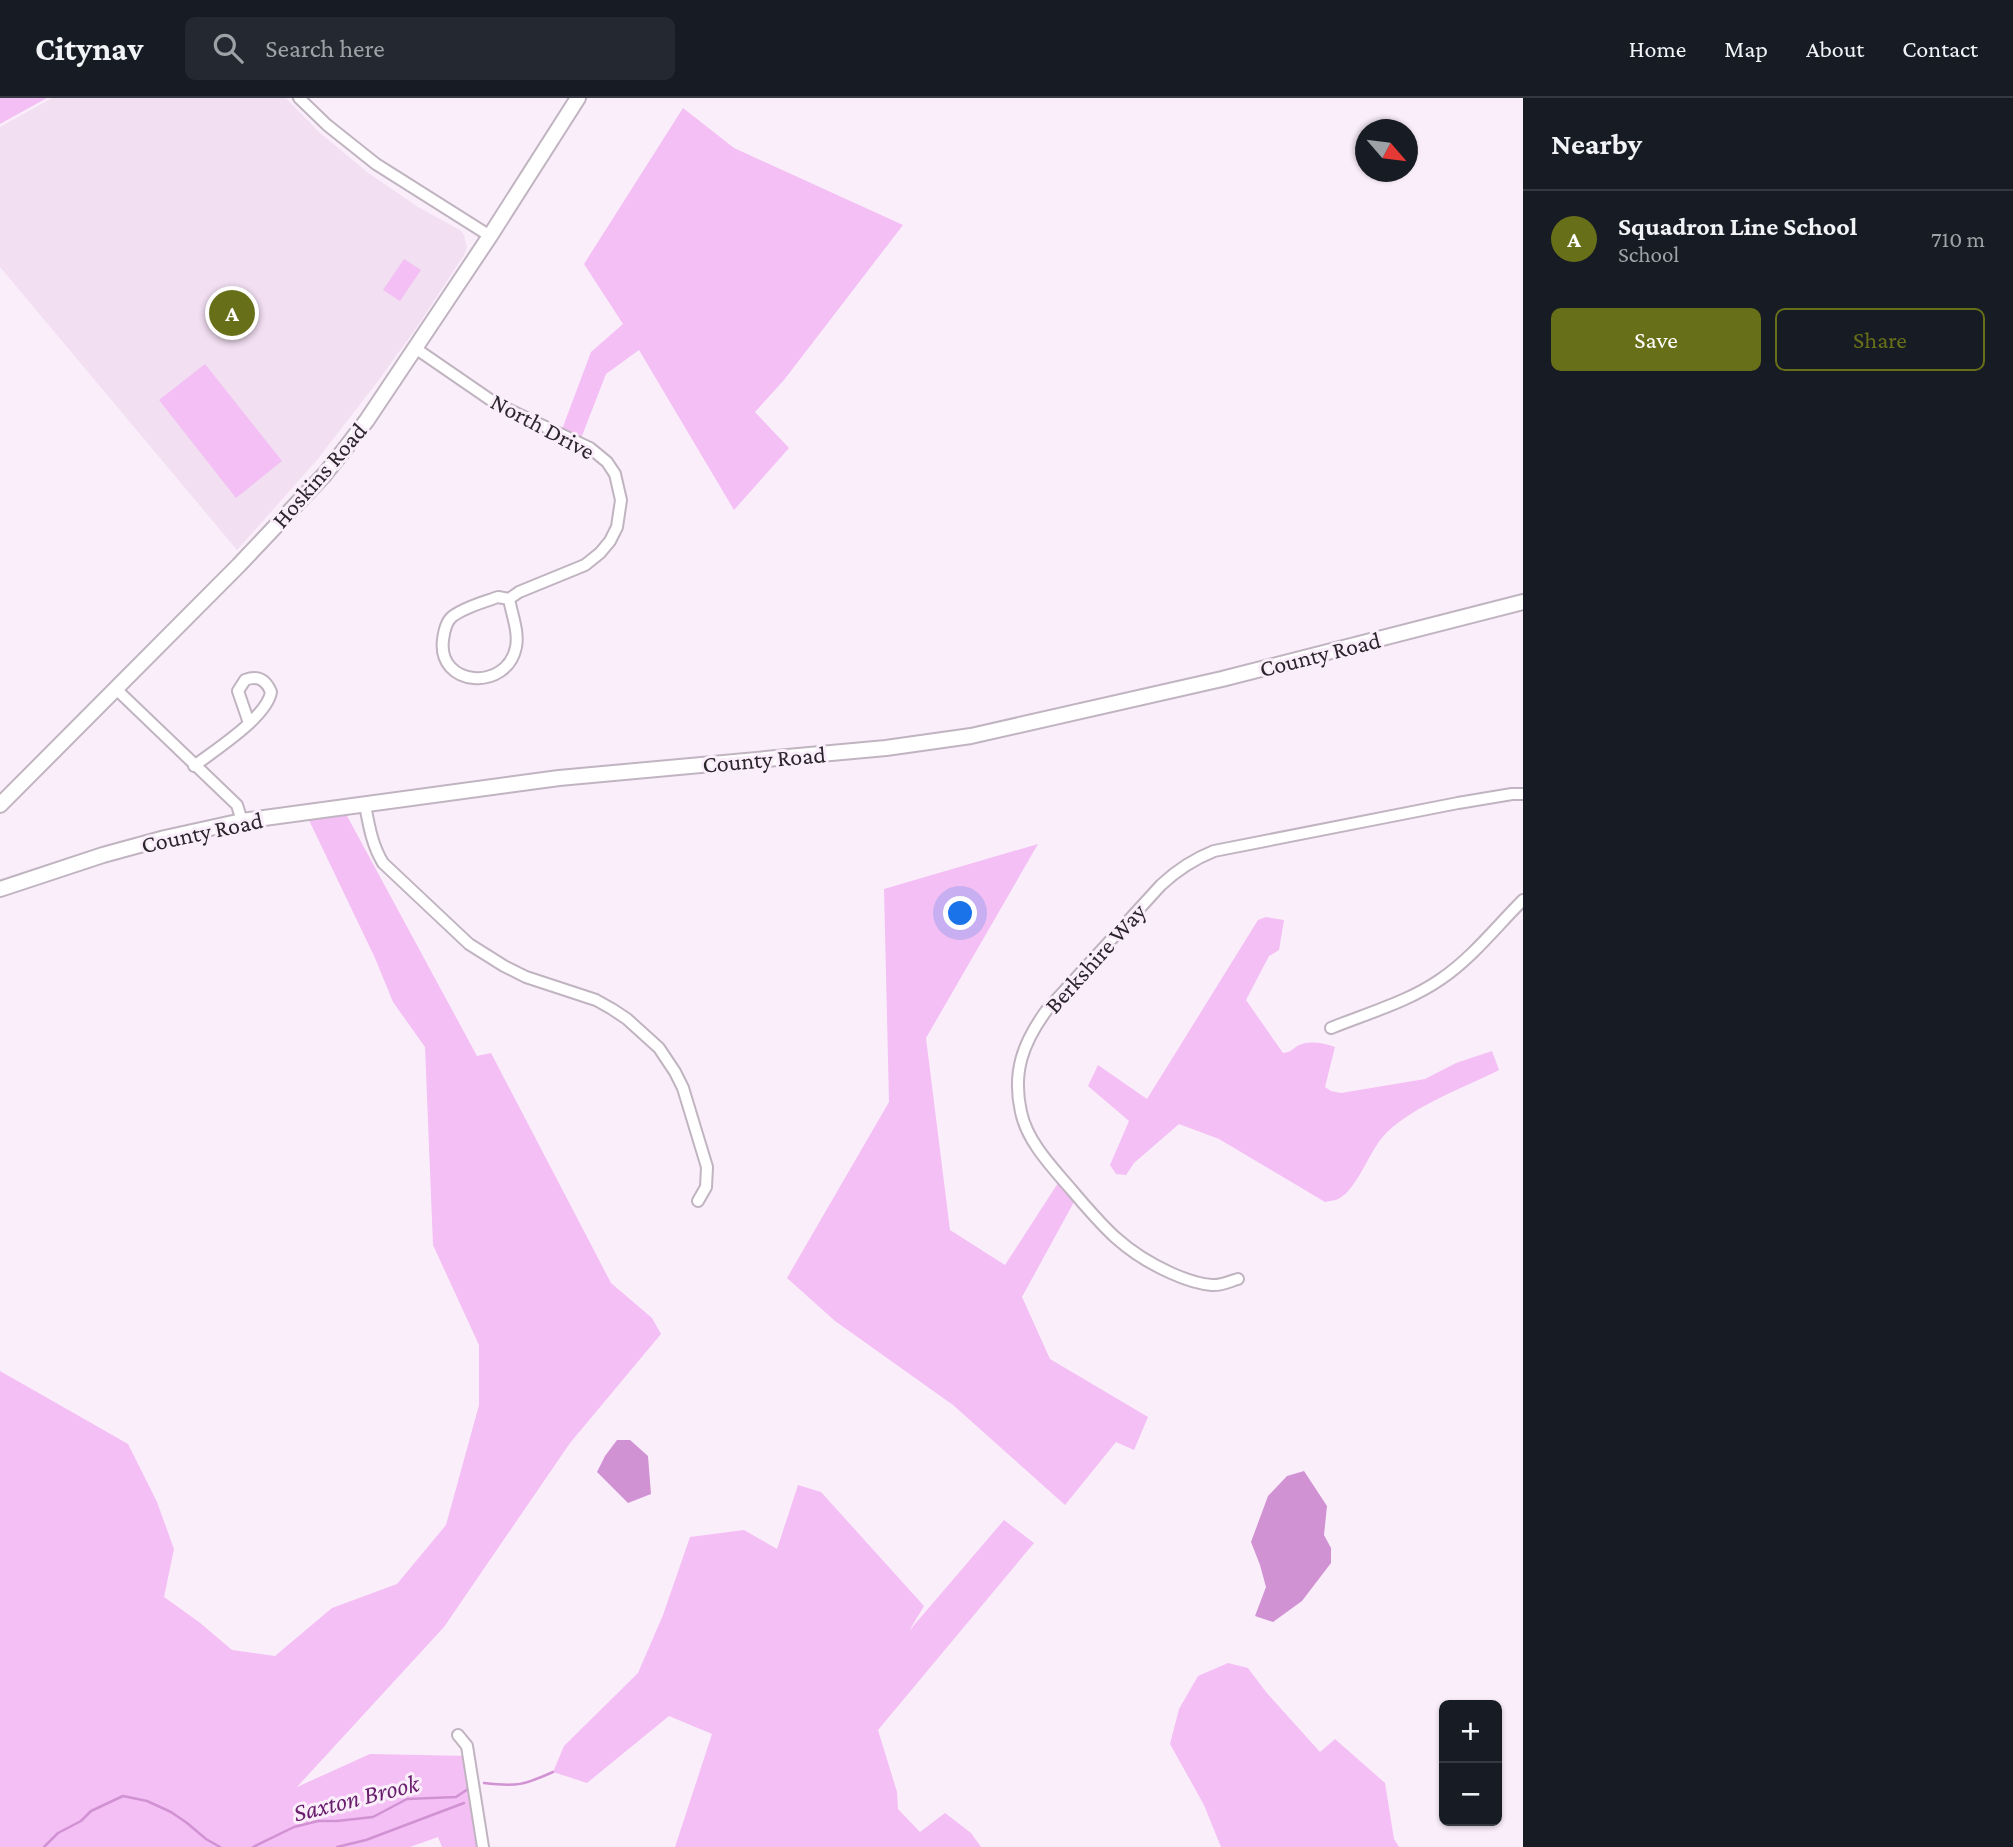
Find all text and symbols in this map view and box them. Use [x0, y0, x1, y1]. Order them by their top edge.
search box [185, 17, 675, 80]
icon: search [209, 29, 247, 67]
text: Citynav [35, 30, 143, 67]
text: Search here [265, 34, 385, 63]
text: Home [1629, 35, 1686, 62]
text: Map [1724, 35, 1768, 62]
text: About [1806, 35, 1864, 62]
text: Contact [1902, 35, 1978, 62]
north arrow [1355, 119, 1418, 182]
text: Nearby [1551, 127, 1642, 160]
text: Squadron Line School [1618, 212, 1857, 241]
text: A [1567, 226, 1581, 252]
text: 710 m [1931, 226, 1985, 252]
text: School [1618, 241, 1679, 267]
pin: A [209, 287, 255, 339]
button: Save [1551, 308, 1761, 371]
button: Share [1775, 308, 1985, 371]
street label: North Drive [487, 387, 599, 465]
street label: Hoskins Road [266, 417, 372, 533]
street label: County Road [1257, 626, 1384, 682]
street label: County Road [701, 740, 827, 778]
street label: County Road [139, 806, 266, 858]
your location [943, 896, 977, 930]
street label: Berkshire Way [1039, 897, 1152, 1018]
map controls [1439, 1700, 1502, 1826]
button: + [1439, 1700, 1502, 1763]
button: − [1439, 1763, 1502, 1826]
water label: Saxton Brook [290, 1768, 424, 1828]

